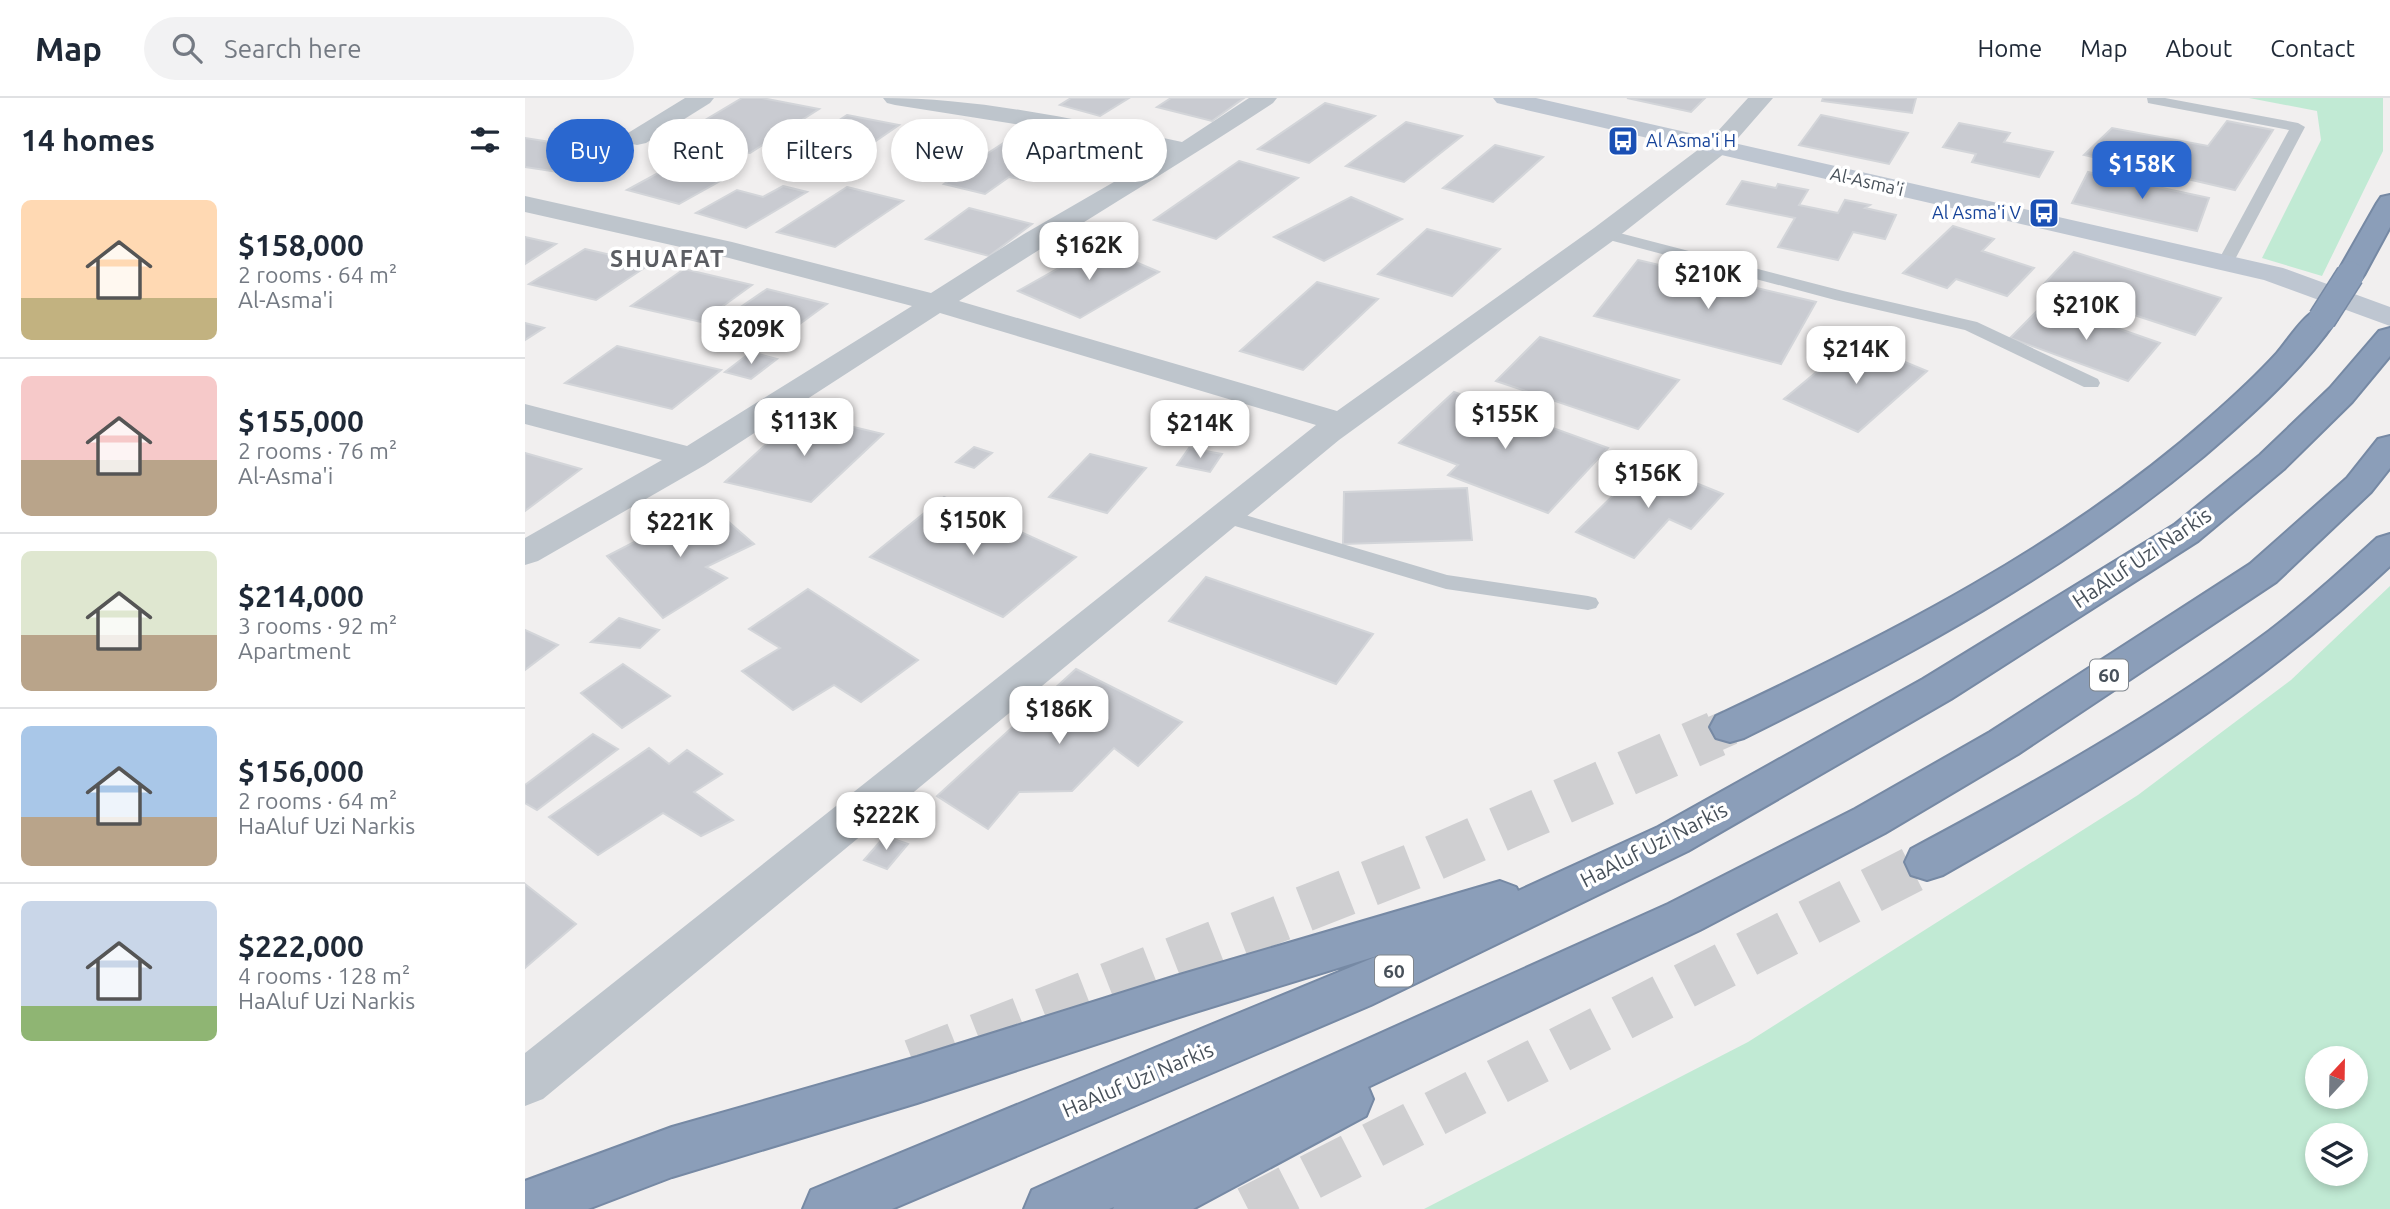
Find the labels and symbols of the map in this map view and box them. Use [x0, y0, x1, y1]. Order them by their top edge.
bus stop icon: Al Asma'i H [1606, 124, 1640, 158]
place label: Al Asma'i H [1646, 130, 1736, 150]
pin: $158K [2093, 141, 2191, 201]
street label: Al-Asma'i [1829, 163, 1906, 199]
bus stop icon: Al Asma'i V [2027, 196, 2061, 230]
place label: Al Asma'i V [1932, 202, 2022, 222]
pin: $162K [1040, 222, 1138, 282]
district label: SHUAFAT [610, 246, 726, 271]
pin: $210K [1659, 252, 1757, 311]
pin: $210K [2037, 282, 2135, 342]
pin: $209K [702, 306, 800, 366]
pin: $214K [1807, 327, 1905, 386]
pin: $155K [1456, 392, 1554, 451]
pin: $113K [755, 398, 853, 458]
pin: $214K [1151, 400, 1249, 460]
pin: $156K [1599, 450, 1697, 510]
pin: $150K [924, 498, 1022, 557]
pin: $221K [631, 500, 729, 559]
street label: HaAluf Uzi Narkis [2068, 502, 2215, 612]
road number: 60 [2090, 660, 2128, 690]
pin: $186K [1010, 686, 1108, 746]
pin: $222K [837, 792, 935, 852]
street label: HaAluf Uzi Narkis [1576, 797, 1731, 892]
road number: 60 [1375, 956, 1413, 986]
street label: HaAluf Uzi Narkis [1058, 1036, 1217, 1122]
north arrow [2305, 1046, 2368, 1110]

